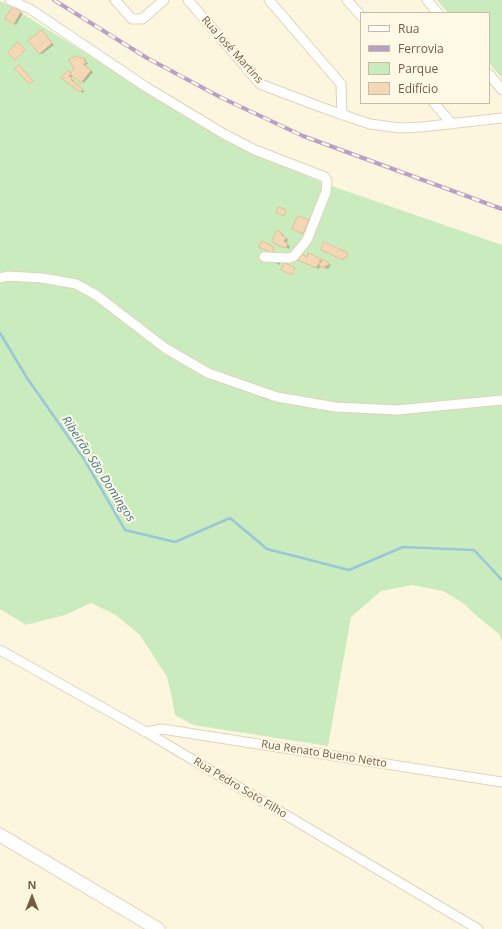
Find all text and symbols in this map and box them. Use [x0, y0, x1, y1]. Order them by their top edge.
legend [360, 12, 490, 104]
street label: Rua José Martins [198, 14, 266, 86]
text: Rua [398, 20, 419, 37]
text: Ferrovia [398, 40, 444, 57]
text: Parque [398, 60, 438, 77]
text: Edifício [398, 80, 438, 97]
water label: Ribeirão São Domingos [58, 413, 138, 525]
street label: Rua Renato Bueno Netto [260, 738, 388, 770]
street label: Rua Pedro Soto Filho [191, 755, 289, 821]
north arrow [12, 877, 52, 917]
text: N [28, 877, 36, 892]

